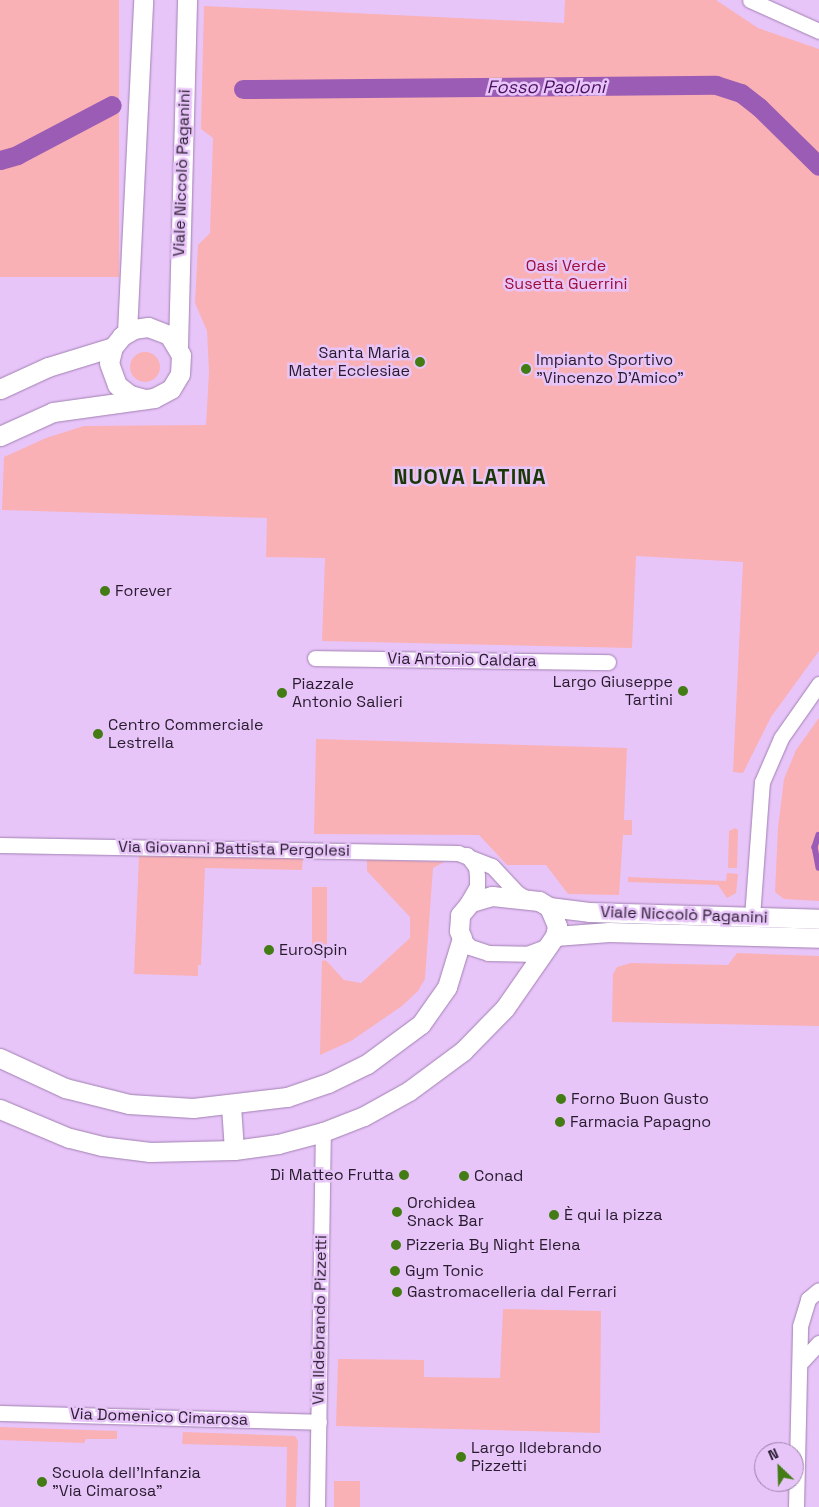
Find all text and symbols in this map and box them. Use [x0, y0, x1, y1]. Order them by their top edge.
water label: Fosso Paoloni [487, 76, 605, 98]
street label: Viale Niccolò Paganini [169, 89, 195, 257]
park label: Oasi Verde Susetta Guerrini [505, 256, 627, 294]
place label: Santa Maria Mater Ecclesiae [288, 343, 410, 381]
place label: Impianto Sportivo "Vincenzo D'Amico" [536, 350, 684, 388]
marker: Santa Maria Mater Ecclesiae [414, 356, 426, 368]
marker: Impianto Sportivo "Vincenzo D'Amico" [520, 363, 532, 375]
district label: NUOVA LATINA [392, 464, 548, 490]
place label: Forever [115, 581, 172, 601]
marker: Forever [99, 585, 111, 597]
street label: Via Antonio Caldara [387, 649, 537, 671]
place label: Largo Giuseppe Tartini [553, 672, 673, 710]
place label: Piazzale Antonio Salieri [292, 674, 403, 712]
marker: Largo Giuseppe Tartini [677, 685, 689, 697]
marker: Piazzale Antonio Salieri [276, 687, 288, 699]
place label: Centro Commerciale Lestrella [108, 715, 263, 753]
marker: Centro Commerciale Lestrella [92, 728, 104, 740]
street label: Via Giovanni Battista Pergolesi [118, 837, 350, 861]
street label: Viale Niccolò Paganini [600, 902, 768, 928]
place label: EuroSpin [279, 940, 347, 960]
marker: EuroSpin [263, 944, 275, 956]
place label: Forno Buon Gusto [571, 1089, 709, 1109]
marker: Forno Buon Gusto [555, 1093, 567, 1105]
place label: Farmacia Papagno [570, 1112, 711, 1132]
marker: Farmacia Papagno [554, 1116, 566, 1128]
place label: Di Matteo Frutta [270, 1165, 394, 1185]
place label: Conad [474, 1166, 523, 1186]
marker: Di Matteo Frutta [398, 1169, 410, 1181]
marker: Conad [458, 1170, 470, 1182]
place label: Orchidea Snack Bar [407, 1193, 484, 1231]
place label: È qui la pizza [564, 1205, 663, 1225]
marker: Orchidea Snack Bar [391, 1206, 403, 1218]
marker: È qui la pizza [548, 1209, 560, 1221]
street label: Via Ildebrando Pizzetti [309, 1235, 331, 1405]
place label: Pizzeria By Night Elena [406, 1235, 580, 1255]
marker: Pizzeria By Night Elena [390, 1239, 402, 1251]
place label: Gym Tonic [405, 1261, 484, 1281]
marker: Gym Tonic [389, 1265, 401, 1277]
place label: Gastromacelleria dal Ferrari [407, 1282, 617, 1302]
marker: Gastromacelleria dal Ferrari [391, 1286, 403, 1298]
street label: Via Domenico Cimarosa [69, 1404, 249, 1430]
place label: Largo Ildebrando Pizzetti [471, 1438, 602, 1476]
north arrow [754, 1442, 804, 1492]
text: N [765, 1444, 781, 1464]
marker: Largo Ildebrando Pizzetti [455, 1451, 467, 1463]
place label: Scuola dell'Infanzia "Via Cimarosa" [52, 1463, 201, 1501]
marker: Scuola dell'Infanzia "Via Cimarosa" [36, 1476, 48, 1488]

